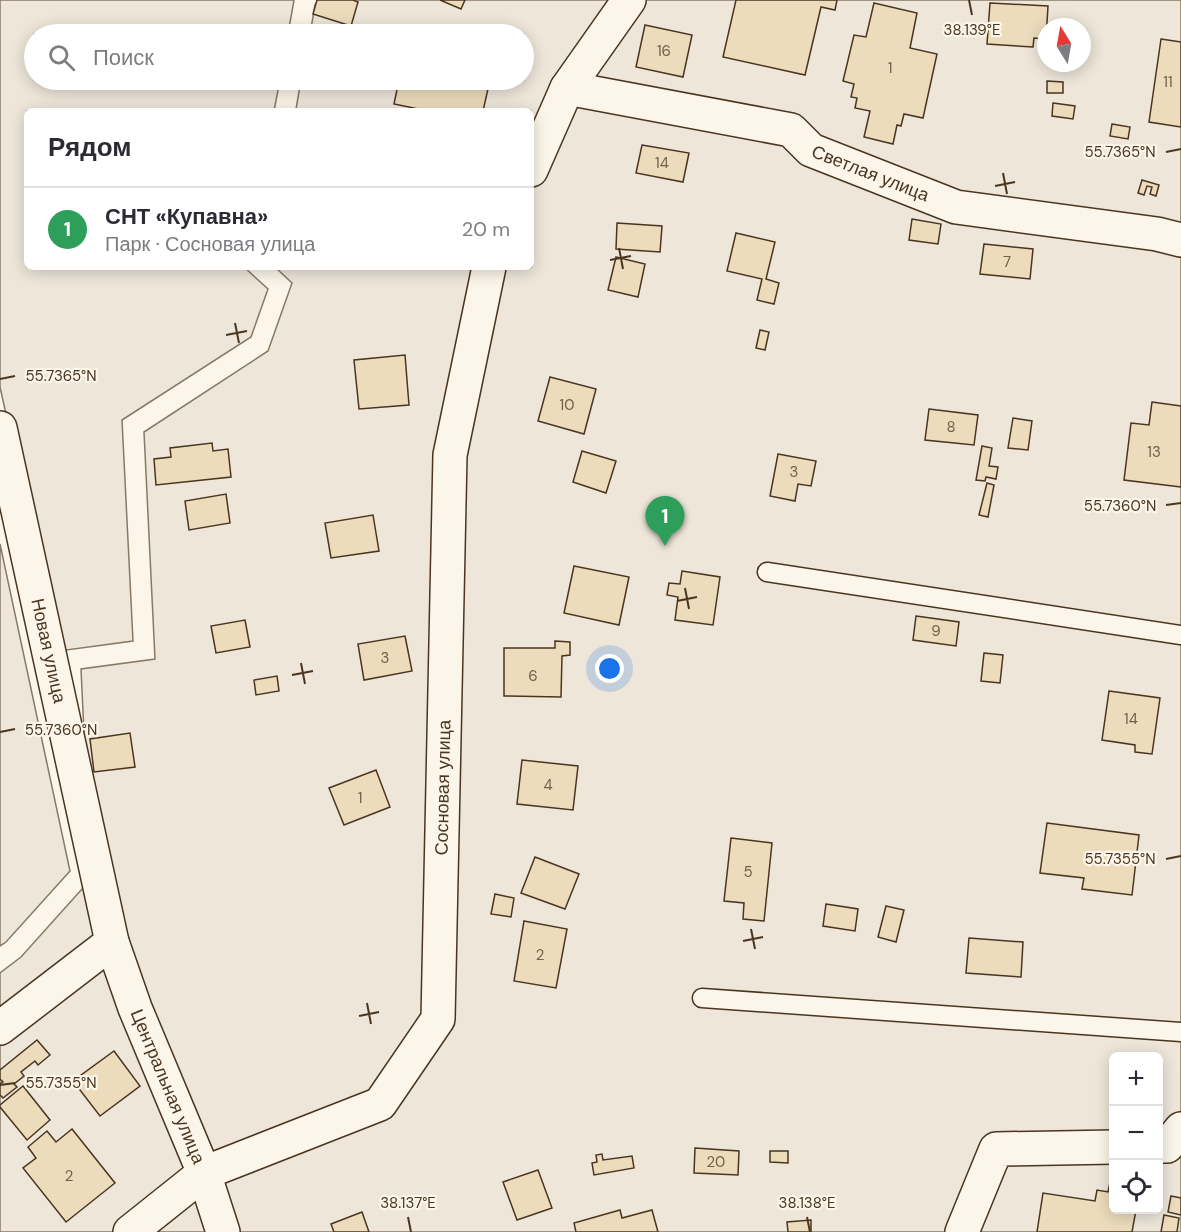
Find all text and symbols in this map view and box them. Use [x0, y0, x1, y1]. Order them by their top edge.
north arrow [1037, 18, 1091, 72]
text: 38.139°E [944, 20, 1000, 40]
search box [24, 24, 534, 90]
icon: search [45, 41, 78, 74]
house number: 16 [657, 41, 671, 61]
text: Поиск [93, 43, 154, 72]
house number: 1 [888, 58, 892, 78]
house number: 11 [1163, 72, 1173, 92]
text: Рядом [48, 130, 131, 164]
street label: Светлая улица [808, 139, 934, 208]
text: 55.7365°N [1084, 142, 1156, 162]
house number: 14 [655, 153, 669, 173]
text: СНТ «Купавна» [105, 202, 268, 231]
text: 1 [64, 216, 71, 242]
text: 20 m [462, 216, 510, 242]
text: Парк · Сосновая улица [105, 231, 315, 257]
house number: 7 [1003, 252, 1011, 272]
text: 55.7365°N [25, 366, 97, 386]
house number: 10 [560, 395, 574, 415]
house number: 8 [946, 417, 956, 437]
house number: 13 [1147, 442, 1161, 462]
house number: 3 [790, 462, 798, 482]
pin: 1 [646, 496, 684, 546]
text: 55.7360°N [1084, 496, 1156, 516]
street label: Новая улица [25, 596, 72, 706]
house number: 9 [931, 621, 941, 641]
house number: 3 [381, 648, 389, 668]
your location [595, 654, 624, 683]
house number: 6 [528, 666, 538, 686]
house number: 14 [1124, 709, 1138, 729]
street label: Сосновая улица [429, 719, 456, 856]
text: 55.7360°N [25, 720, 97, 740]
house number: 4 [543, 775, 553, 795]
house number: 1 [358, 788, 362, 808]
text: 55.7355°N [1084, 849, 1156, 869]
house number: 5 [743, 862, 753, 882]
house number: 2 [536, 945, 544, 965]
street label: Центральная улица [125, 1005, 211, 1168]
map controls [1109, 1052, 1163, 1214]
button: + [1109, 1052, 1163, 1106]
text: 55.7355°N [25, 1073, 97, 1093]
button: − [1109, 1106, 1163, 1160]
house number: 20 [707, 1152, 725, 1172]
button: locate [1109, 1160, 1163, 1214]
house number: 2 [65, 1166, 73, 1186]
text: 38.137°E [380, 1193, 436, 1213]
text: 38.138°E [779, 1193, 835, 1213]

